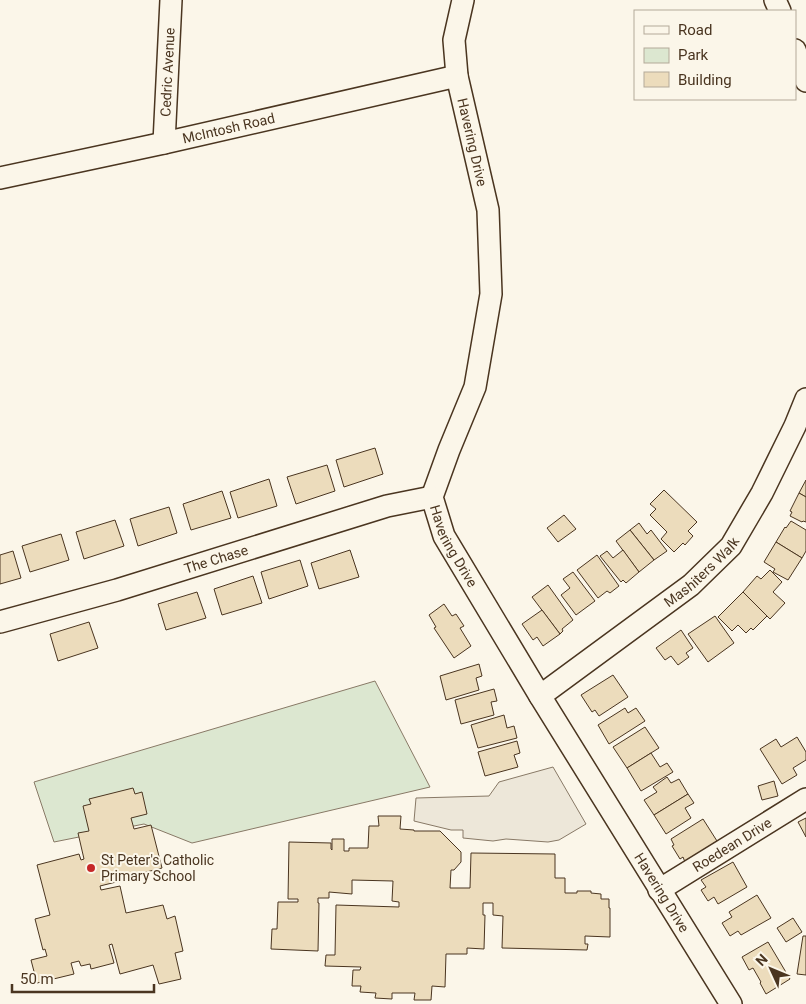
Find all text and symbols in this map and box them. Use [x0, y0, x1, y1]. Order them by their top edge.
legend [634, 10, 796, 100]
text: Road [678, 21, 712, 39]
street label: Cedric Avenue [157, 27, 178, 117]
text: Park [678, 46, 709, 64]
text: Building [678, 71, 732, 89]
street label: Havering Drive [454, 96, 490, 188]
street label: McIntosh Road [181, 110, 276, 147]
street label: Havering Drive [427, 503, 481, 590]
street label: Mashiters Walk [661, 534, 743, 610]
street label: The Chase [182, 542, 250, 577]
street label: Roedean Drive [690, 814, 774, 875]
street label: Havering Drive [631, 850, 693, 935]
place label: St Peter's Catholic Primary School [101, 852, 214, 884]
marker: St Peter's Catholic Primary School [85, 862, 97, 874]
north arrow [746, 944, 796, 994]
text: N [752, 951, 771, 969]
scale bar [12, 962, 155, 994]
text: 50 m [20, 970, 54, 988]

